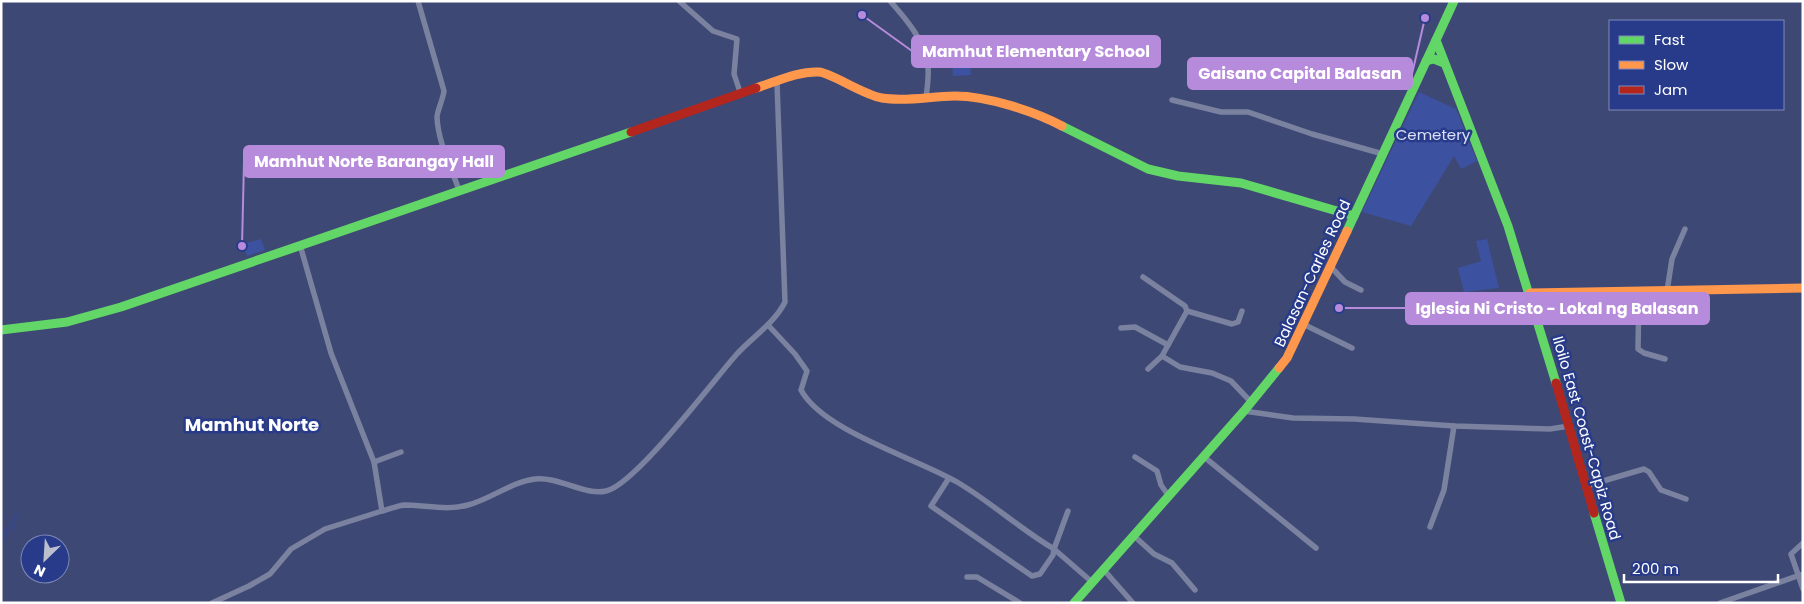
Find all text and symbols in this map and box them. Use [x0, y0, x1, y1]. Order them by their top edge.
legend [1609, 20, 1784, 110]
text: Fast [1654, 29, 1685, 50]
callout: Mamhut Elementary School [912, 36, 1160, 67]
text: Mamhut Elementary School [922, 40, 1150, 63]
text: Slow [1654, 54, 1689, 75]
callout: Gaisano Capital Balasan [1188, 58, 1412, 89]
text: Gaisano Capital Balasan [1198, 62, 1402, 85]
text: Jam [1654, 79, 1688, 100]
park label: Cemetery [1396, 124, 1471, 145]
callout: Mamhut Norte Barangay Hall [244, 146, 504, 177]
text: Mamhut Norte Barangay Hall [254, 150, 494, 173]
street label: Balasan-Carles Road [1269, 196, 1355, 350]
callout: Iglesia Ni Cristo - Lokal ng Balasan [1406, 293, 1709, 324]
text: Iglesia Ni Cristo - Lokal ng Balasan [1416, 297, 1698, 320]
street label: Iloilo East Coast-Capiz Road [1548, 334, 1626, 542]
district label: Mamhut Norte [185, 412, 319, 437]
north arrow [20, 534, 70, 584]
scale bar [1624, 552, 1778, 584]
text: 200 m [1632, 558, 1679, 579]
text: N [31, 559, 49, 582]

